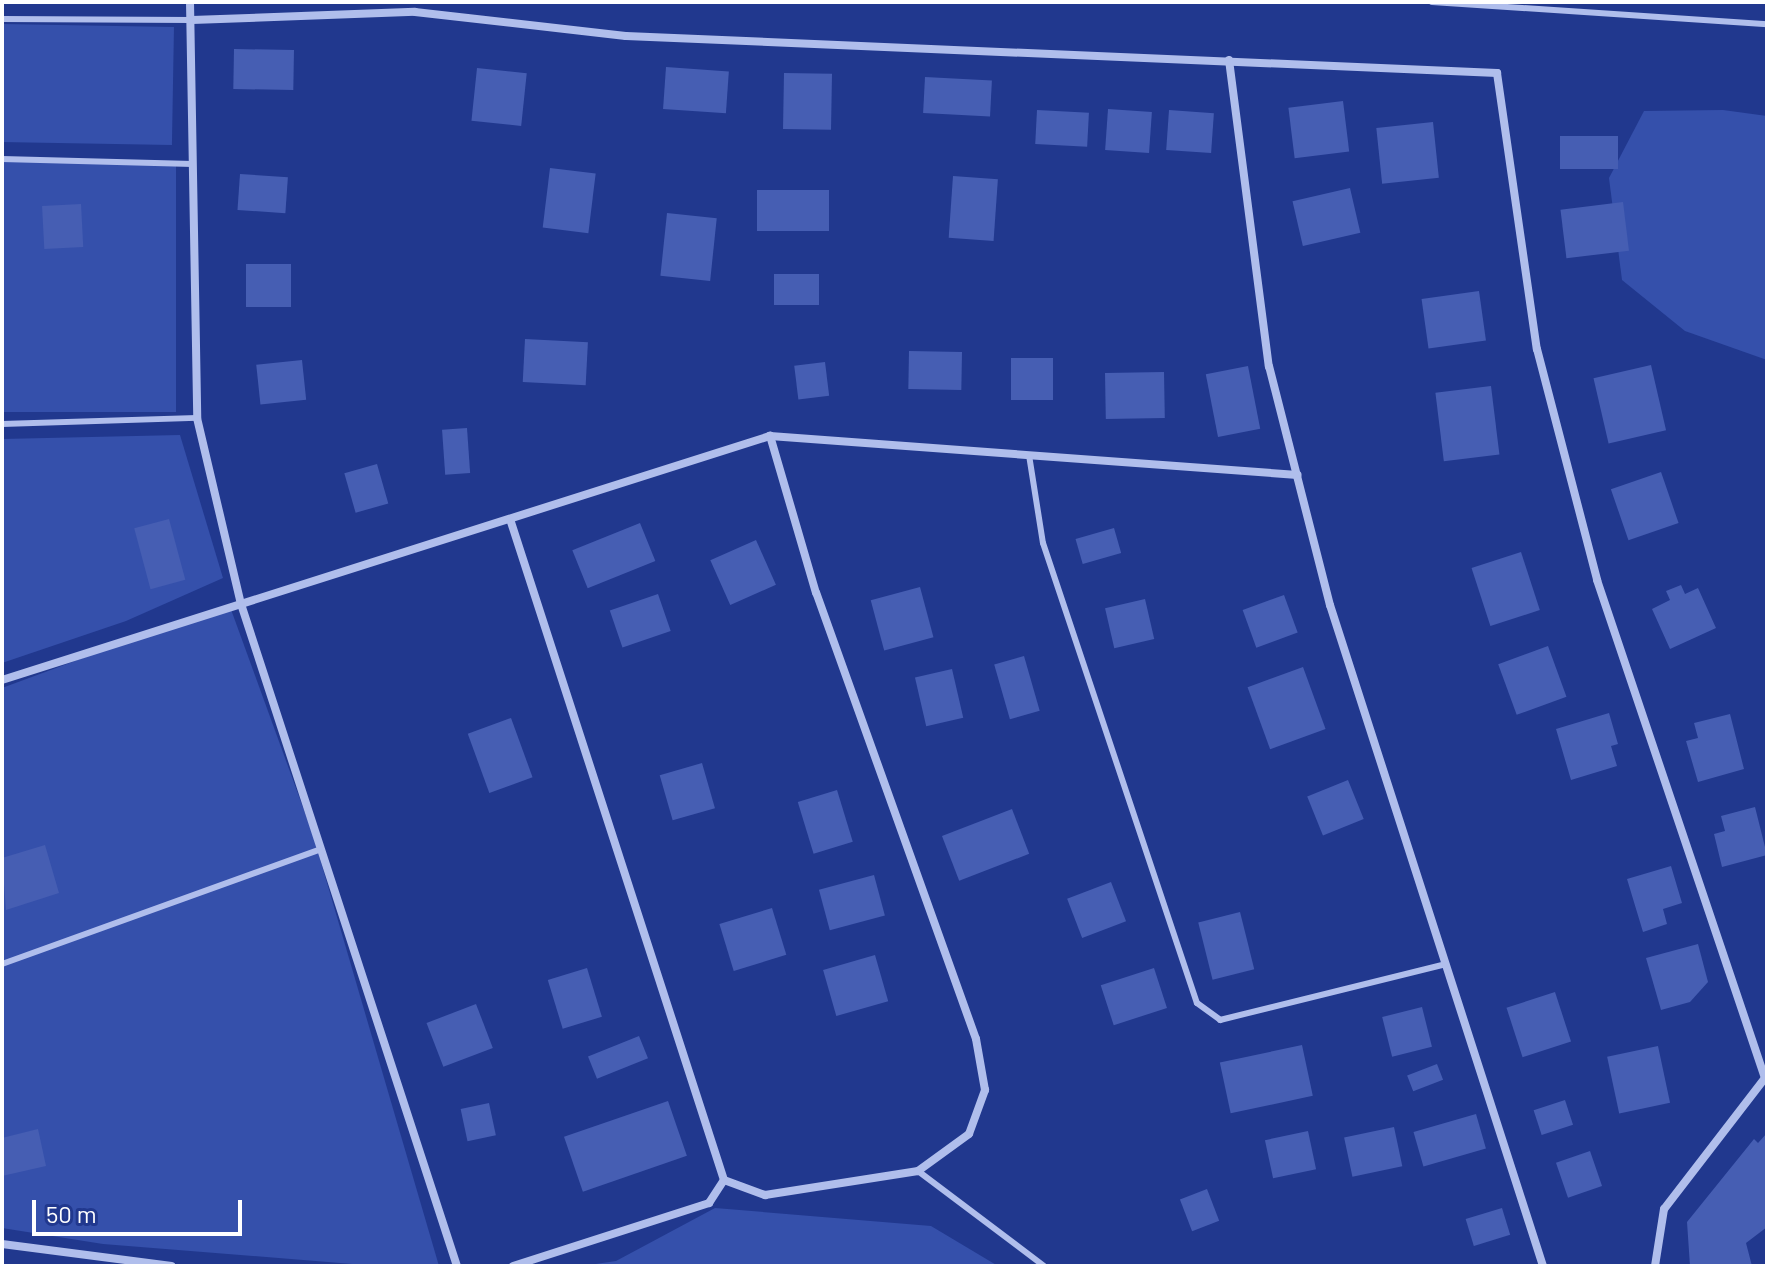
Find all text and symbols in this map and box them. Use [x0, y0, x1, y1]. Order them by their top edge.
scale bar [36, 1184, 246, 1234]
text: 50 m [46, 1199, 97, 1228]

